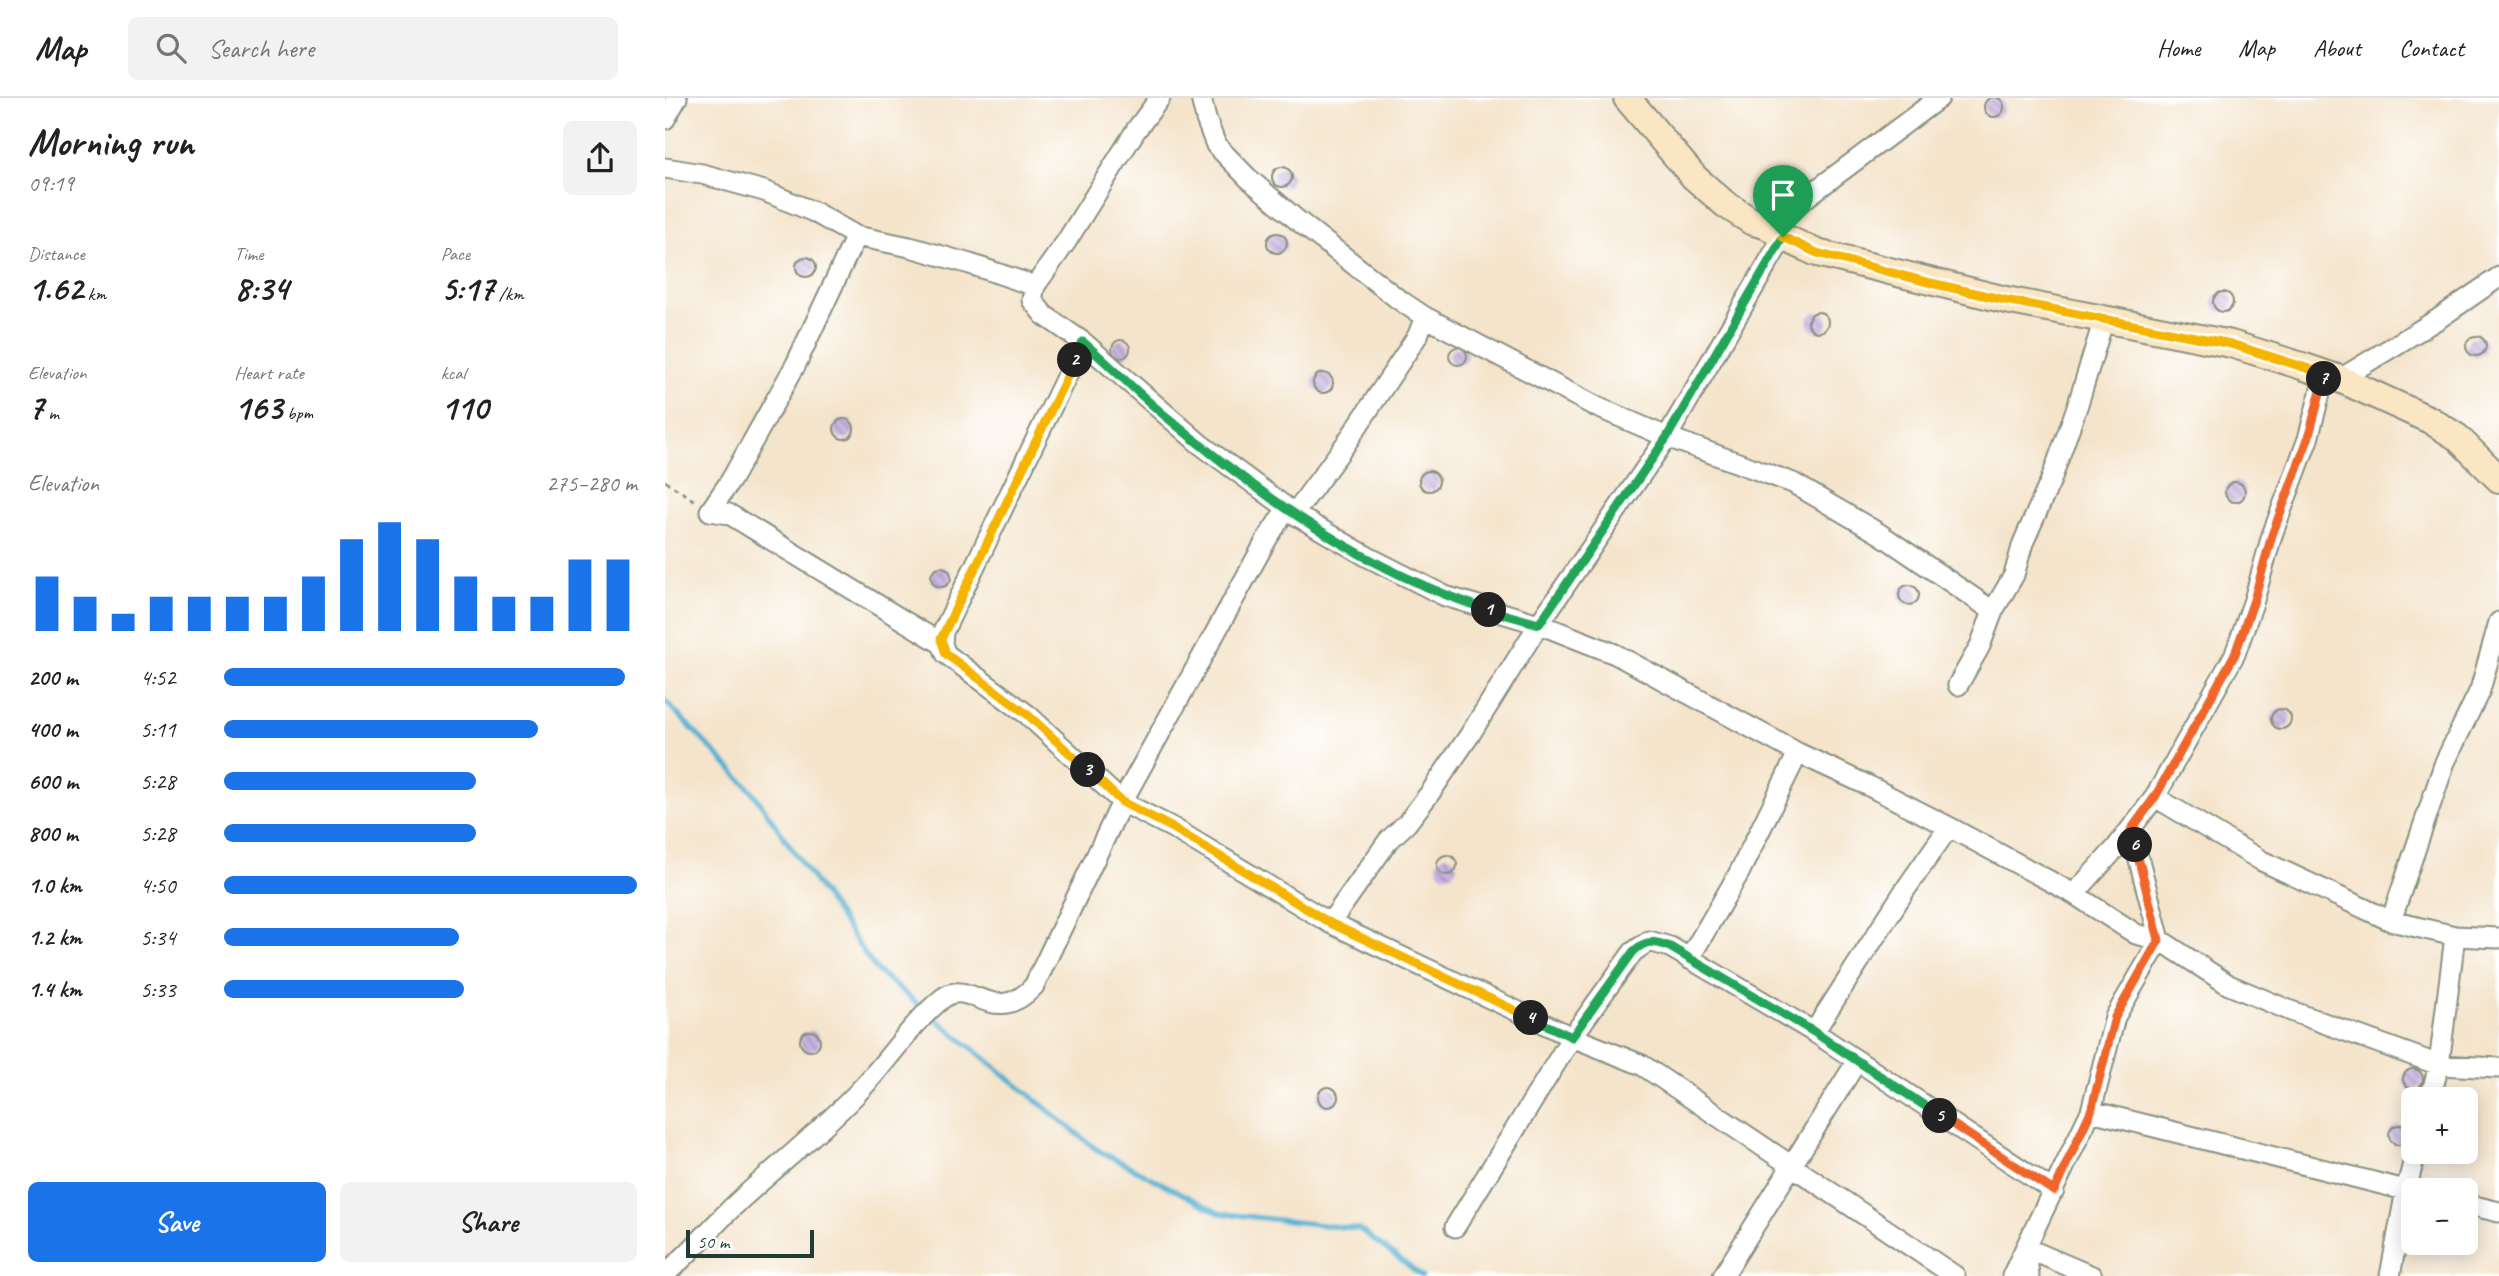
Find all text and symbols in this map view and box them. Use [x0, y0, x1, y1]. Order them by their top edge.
search box [128, 17, 618, 80]
text: Map [35, 27, 86, 69]
icon: search [152, 29, 190, 67]
text: Search here [208, 32, 314, 65]
text: Home [2157, 33, 2200, 63]
text: Map [2238, 33, 2275, 63]
text: About [2313, 33, 2361, 63]
text: Contact [2399, 33, 2464, 63]
text: Morning run [28, 119, 194, 166]
button: share [563, 121, 637, 195]
pin [1753, 165, 1813, 237]
text: 09:19 [28, 169, 74, 198]
icon: arrive [1764, 176, 1802, 214]
text: Distance [28, 242, 85, 266]
text: Time [234, 242, 263, 266]
text: Pace [441, 242, 470, 266]
text: 1.62 [28, 266, 83, 311]
text: 8:34 [234, 266, 289, 311]
text: 5:17 [441, 266, 494, 311]
text: km [83, 282, 106, 306]
text: /km [494, 282, 524, 306]
pin: 2 [1057, 342, 1093, 378]
text: 2 [1070, 347, 1079, 371]
text: Elevation [28, 361, 86, 385]
text: Heart rate [234, 361, 304, 385]
text: kcal [441, 361, 466, 385]
pin: 7 [2307, 362, 2341, 396]
text: 7 [2319, 366, 2328, 390]
text: 7 [28, 385, 44, 430]
text: 163 [234, 385, 282, 430]
text: 110 [441, 385, 488, 430]
text: m [44, 401, 59, 425]
text: bpm [282, 401, 313, 425]
text: Elevation [28, 469, 99, 498]
text: 275–280 m [546, 469, 637, 498]
pin: 1 [1471, 592, 1507, 628]
text: 1 [1484, 597, 1493, 621]
text: 200 m [28, 663, 78, 692]
text: 4:52 [140, 663, 176, 692]
text: 400 m [28, 715, 78, 744]
text: 5:11 [140, 715, 176, 744]
pin: 3 [1071, 752, 1105, 788]
text: 3 [1083, 757, 1092, 781]
text: 600 m [28, 767, 78, 796]
text: 5:28 [140, 767, 176, 796]
text: 800 m [28, 819, 78, 848]
text: 5:28 [140, 819, 176, 848]
pin: 6 [2117, 828, 2153, 862]
text: 6 [2130, 832, 2139, 856]
text: 1.0 km [28, 871, 82, 900]
text: 4:50 [140, 871, 176, 900]
text: 1.2 km [28, 923, 82, 952]
text: 5:34 [140, 923, 176, 952]
text: 1.4 km [28, 975, 82, 1004]
text: 5:33 [140, 975, 176, 1004]
pin: 4 [1513, 1000, 1549, 1035]
text: 4 [1526, 1005, 1535, 1029]
map controls [2401, 1087, 2478, 1255]
button: + [2401, 1087, 2478, 1164]
pin: 5 [1923, 1098, 1957, 1134]
text: 5 [1935, 1103, 1944, 1127]
button: − [2401, 1178, 2478, 1255]
button: Save [28, 1182, 326, 1262]
button: Share [340, 1182, 637, 1262]
scale bar [686, 1227, 814, 1259]
text: 50 m [697, 1230, 729, 1254]

